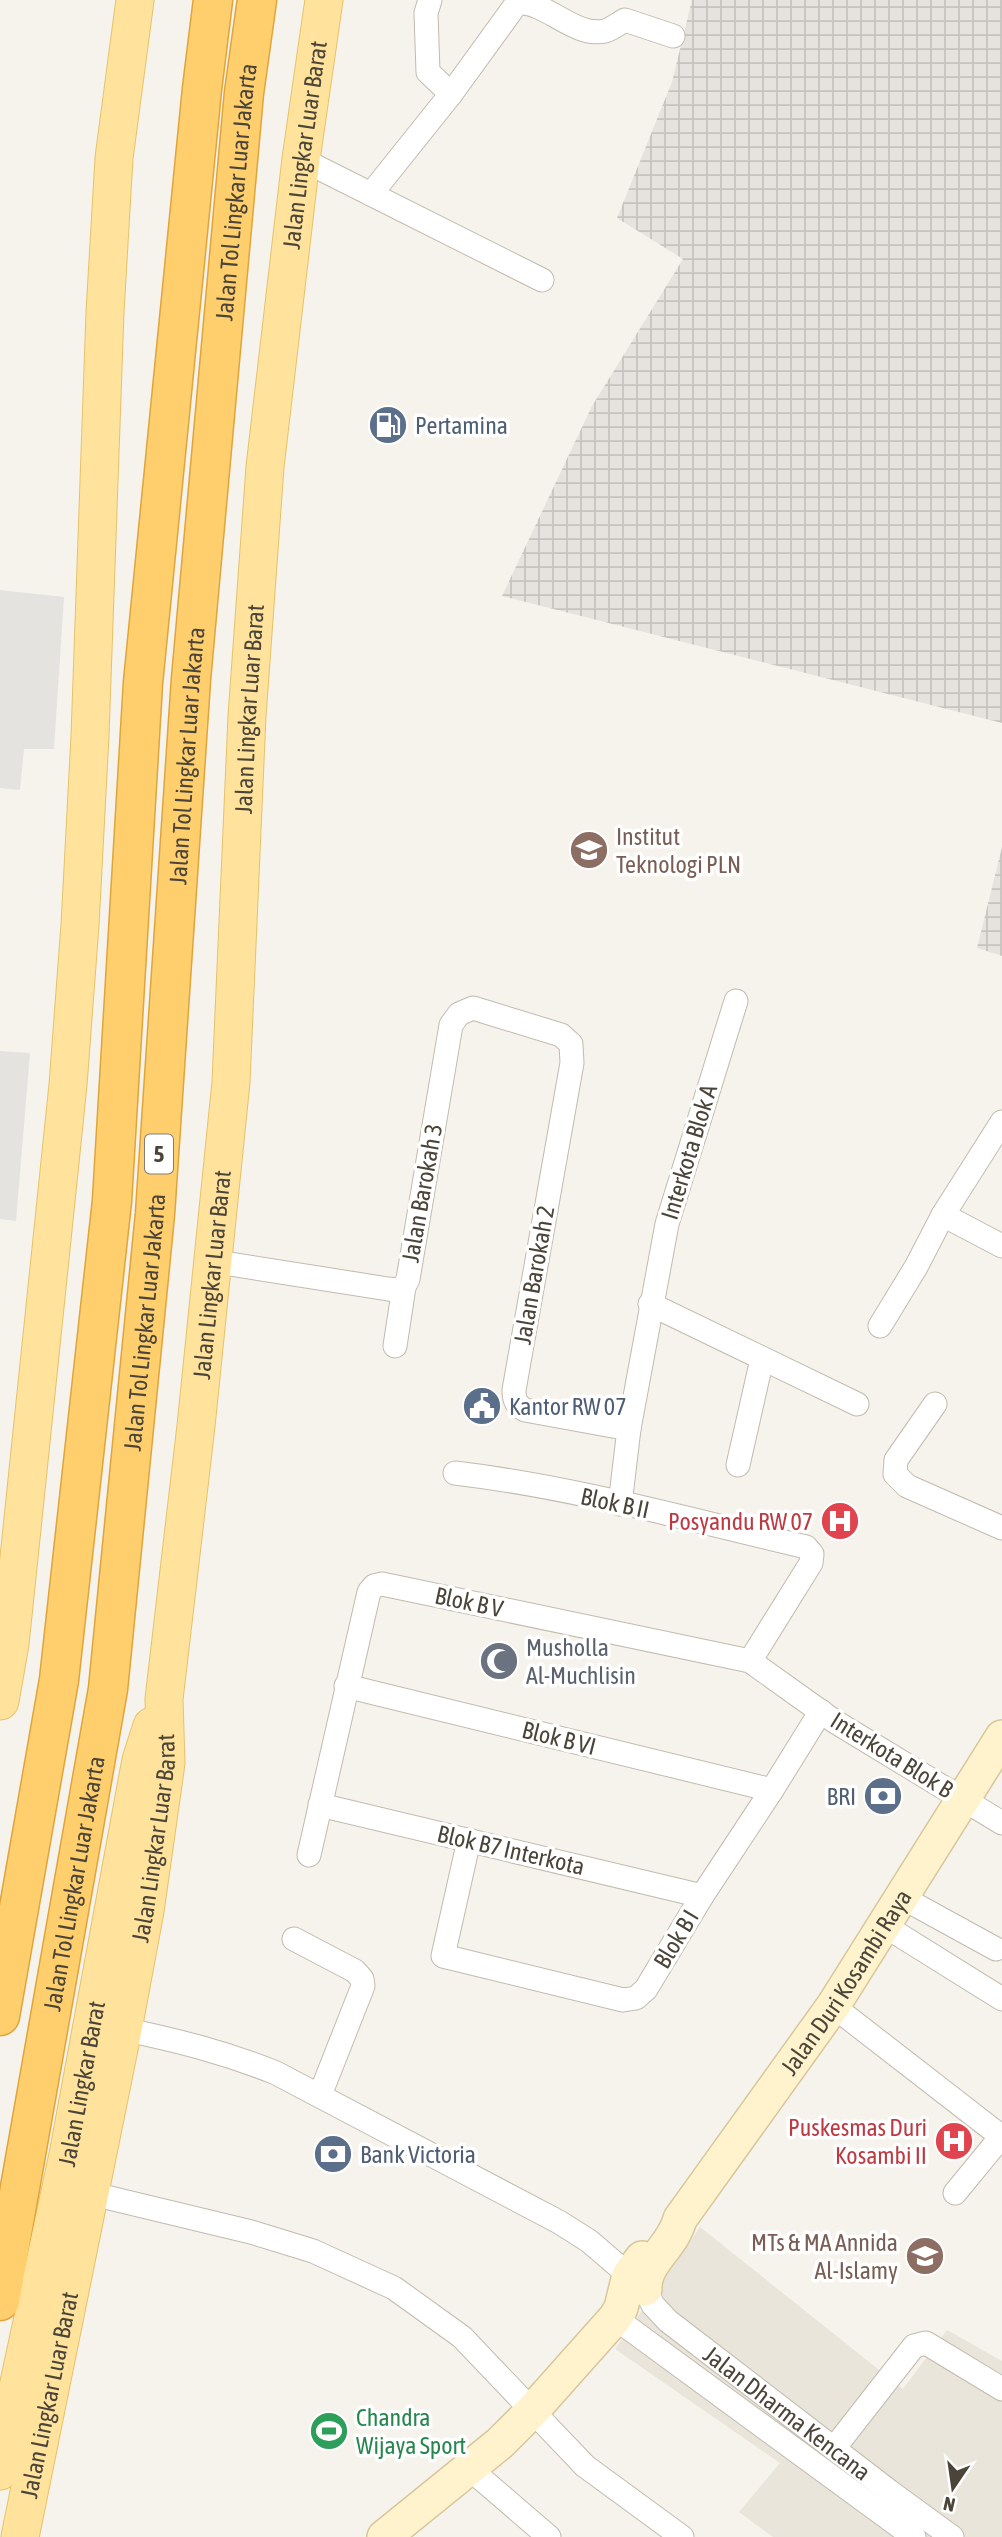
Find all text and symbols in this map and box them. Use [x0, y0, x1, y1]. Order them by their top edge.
street label: Jalan Lingkar Luar Barat [277, 39, 331, 251]
street label: Jalan Tol Lingkar Luar Jakarta [210, 62, 261, 322]
fuel station icon: Pertamina [367, 404, 409, 446]
place label: Pertamina [415, 412, 508, 439]
street label: Jalan Lingkar Luar Barat [229, 603, 269, 814]
street label: Jalan Tol Lingkar Luar Jakarta [164, 626, 209, 886]
place label: Institut Teknologi PLN [616, 823, 741, 878]
school or university icon: Institut Teknologi PLN [568, 829, 610, 871]
street label: Interkota Blok A [656, 1081, 722, 1223]
street label: Jalan Barokah 3 [397, 1122, 447, 1264]
road number: 5 [145, 1134, 173, 1174]
street label: Jalan Lingkar Luar Barat [187, 1169, 235, 1380]
street label: Jalan Tol Lingkar Luar Jakarta [118, 1193, 170, 1452]
street label: Jalan Barokah 2 [509, 1204, 559, 1346]
public building icon: Kantor RW 07 [461, 1385, 503, 1427]
place label: Kantor RW 07 [509, 1393, 626, 1420]
street label: Blok B II [578, 1483, 652, 1523]
hospital icon: Posyandu RW 07 [819, 1500, 861, 1542]
place label: Posyandu RW 07 [668, 1508, 813, 1535]
street label: Blok B V [432, 1582, 506, 1622]
place label: Musholla Al-Muchlisin [526, 1634, 636, 1689]
mosque icon: Musholla Al-Muchlisin [478, 1640, 520, 1682]
street label: Interkota Blok B [826, 1707, 959, 1804]
street label: Blok B VI [519, 1716, 599, 1760]
street label: Jalan Lingkar Luar Barat [126, 1733, 180, 1944]
street label: Jalan Tol Lingkar Luar Jakarta [38, 1754, 109, 2013]
bank icon: BRI [862, 1775, 904, 1817]
place label: BRI [827, 1783, 856, 1810]
street label: Blok B7 Interkota [435, 1820, 587, 1880]
street label: Jalan Duri Kosambi Raya [775, 1884, 916, 2080]
street label: Blok B I [648, 1905, 704, 1973]
street label: Jalan Lingkar Barat [52, 1999, 110, 2169]
place label: Puskesmas Duri Kosambi II [788, 2114, 927, 2169]
hospital icon: Puskesmas Duri Kosambi II [933, 2120, 975, 2162]
bank icon: Bank Victoria [312, 2133, 354, 2175]
place label: Bank Victoria [360, 2141, 476, 2168]
place label: MTs & MA Annida Al-Islamy [751, 2229, 898, 2284]
school or university icon: MTs & MA Annida Al-Islamy [904, 2235, 946, 2277]
street label: Jalan Lingkar Luar Barat [15, 2289, 83, 2500]
street label: Jalan Dharma Kencana [699, 2340, 876, 2485]
place label: Chandra Wijaya Sport [356, 2404, 466, 2459]
sports icon: Chandra Wijaya Sport [308, 2410, 350, 2452]
north arrow [918, 2453, 988, 2523]
text: N [941, 2493, 957, 2517]

